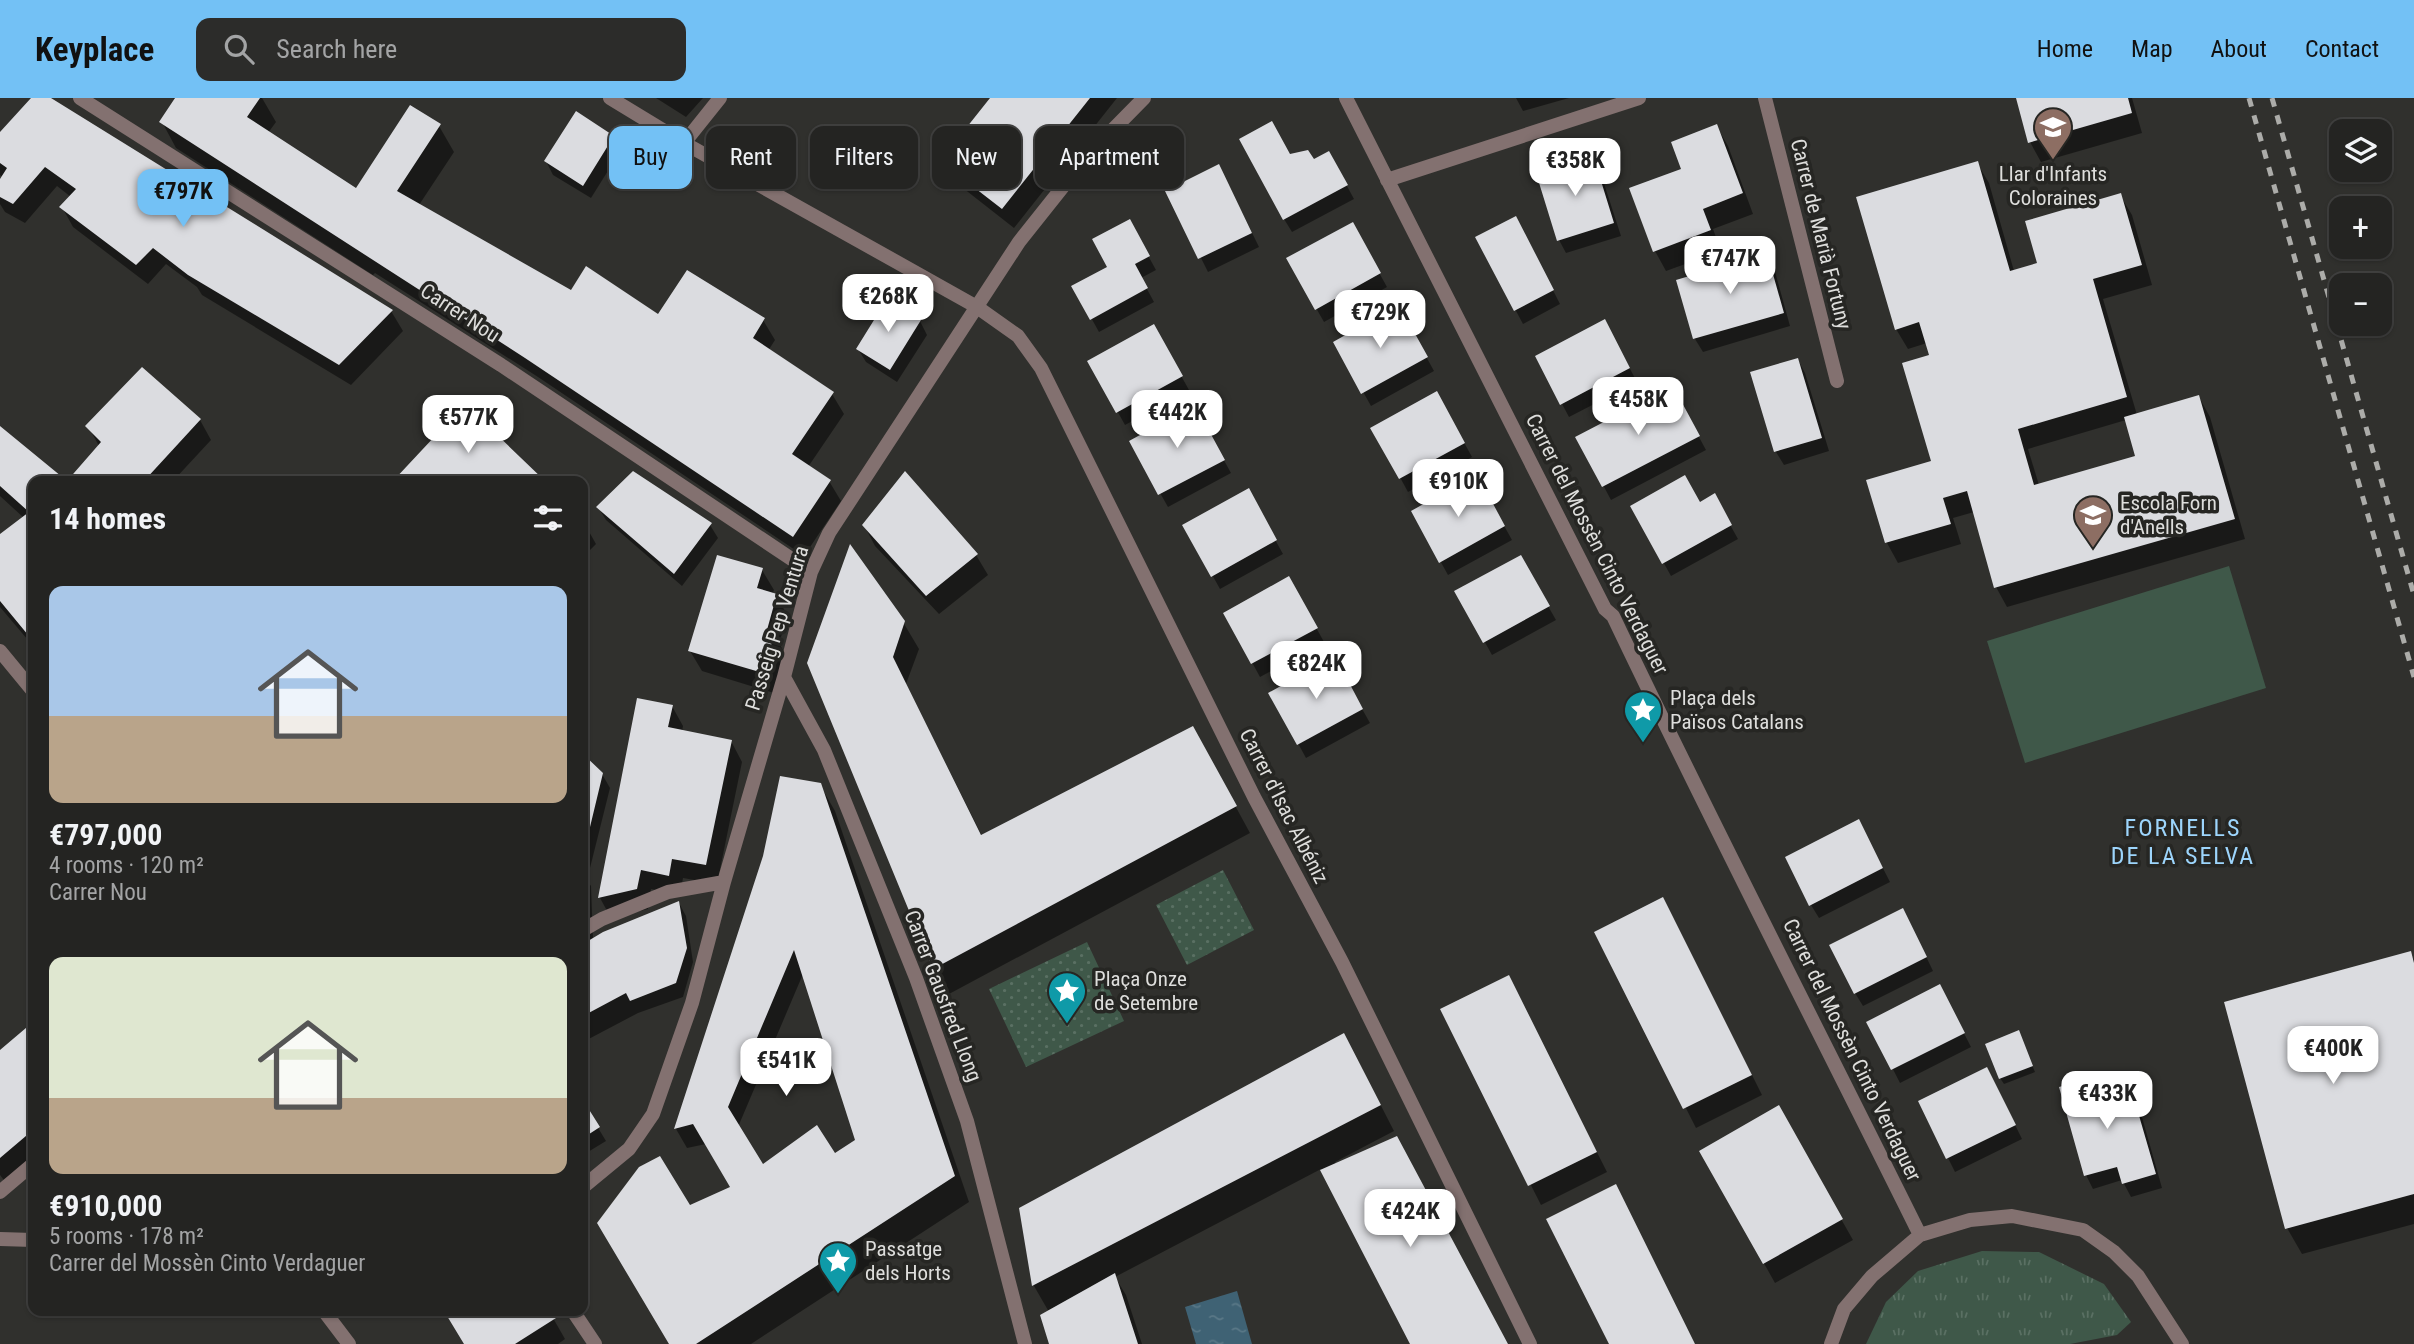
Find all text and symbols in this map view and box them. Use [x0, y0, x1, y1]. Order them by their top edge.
search box [196, 18, 686, 81]
text: Keyplace [35, 30, 154, 69]
icon: search [220, 30, 258, 68]
text: Search here [276, 34, 397, 64]
text: Home [2037, 35, 2093, 63]
text: Map [2131, 35, 2173, 63]
text: About [2211, 35, 2267, 63]
text: Contact [2305, 35, 2379, 63]
school or university icon: Llar d'Infants Coloraines [2032, 106, 2074, 161]
map controls [2329, 119, 2392, 336]
button: layers [2329, 119, 2392, 182]
chip: Buy [609, 126, 692, 189]
chip: Rent [706, 126, 796, 189]
chip: Filters [810, 126, 918, 189]
chip: New [932, 126, 1021, 189]
chip: Apartment [1035, 126, 1184, 189]
street label: Carrer de Marià Fortuny [1786, 136, 1856, 332]
pin: €358K [1526, 139, 1624, 198]
text: €358K [1545, 147, 1605, 174]
place label: Llar d'Infants Coloraines [1999, 162, 2107, 210]
pin: €797K [134, 170, 232, 229]
text: €797K [153, 178, 213, 205]
button: + [2329, 196, 2392, 259]
pin: €747K [1681, 236, 1779, 296]
text: €747K [1700, 245, 1760, 272]
button: − [2329, 273, 2392, 336]
pin: €268K [839, 274, 937, 334]
street label: Carrer Nou [416, 279, 504, 347]
text: €268K [858, 283, 918, 310]
pin: €729K [1331, 290, 1429, 350]
text: €729K [1350, 299, 1410, 326]
pin: €458K [1589, 378, 1687, 437]
text: €458K [1608, 386, 1668, 413]
pin: €442K [1128, 390, 1226, 450]
pin: €577K [419, 396, 517, 455]
text: €442K [1147, 399, 1207, 426]
text: €577K [438, 404, 498, 431]
street label: Carrer del Mossèn Cinto Verdaguer [1521, 410, 1673, 678]
pin: €910K [1409, 460, 1507, 519]
text: €910K [1428, 468, 1488, 495]
place label: Escola Forn d'Anells [2120, 491, 2217, 539]
school or university icon: Escola Forn d'Anells [2072, 494, 2114, 549]
icon: filters [529, 499, 567, 537]
text: 14 homes [49, 501, 166, 536]
street label: Passeig Pep Ventura [741, 543, 813, 713]
icon: home [245, 631, 371, 757]
pin: €824K [1267, 642, 1365, 701]
text: €824K [1286, 650, 1346, 677]
place label: Plaça dels Països Catalans [1670, 686, 1804, 734]
place icon: Plaça dels Països Catalans [1622, 689, 1664, 744]
street label: Carrer d'Isac Albéniz [1235, 725, 1333, 887]
district label: FORNELLS DE LA SELVA [2111, 814, 2255, 870]
text: €797,000 [49, 817, 162, 852]
text: 4 rooms · 120 m² [49, 852, 204, 879]
text: Carrer Nou [49, 879, 147, 906]
street label: Carrer Gausfred Llong [899, 907, 987, 1085]
street label: Carrer del Mossèn Cinto Verdaguer [1778, 915, 1926, 1185]
place label: Plaça Onze de Setembre [1094, 967, 1198, 1015]
place icon: Plaça Onze de Setembre [1046, 970, 1088, 1025]
icon: home [245, 1002, 371, 1128]
pin: €400K [2284, 1026, 2382, 1086]
text: €400K [2303, 1035, 2363, 1062]
pin: €541K [737, 1038, 835, 1098]
text: €541K [756, 1047, 816, 1074]
pin: €433K [2058, 1072, 2156, 1131]
text: €433K [2077, 1080, 2137, 1107]
text: €910,000 [49, 1188, 162, 1223]
pin: €424K [1361, 1190, 1459, 1249]
text: €424K [1380, 1198, 1440, 1225]
text: 5 rooms · 178 m² [49, 1223, 204, 1250]
place label: Passatge dels Horts [865, 1237, 951, 1285]
place icon: Passatge dels Horts [817, 1240, 859, 1295]
text: Carrer del Mossèn Cinto Verdaguer [49, 1250, 365, 1277]

